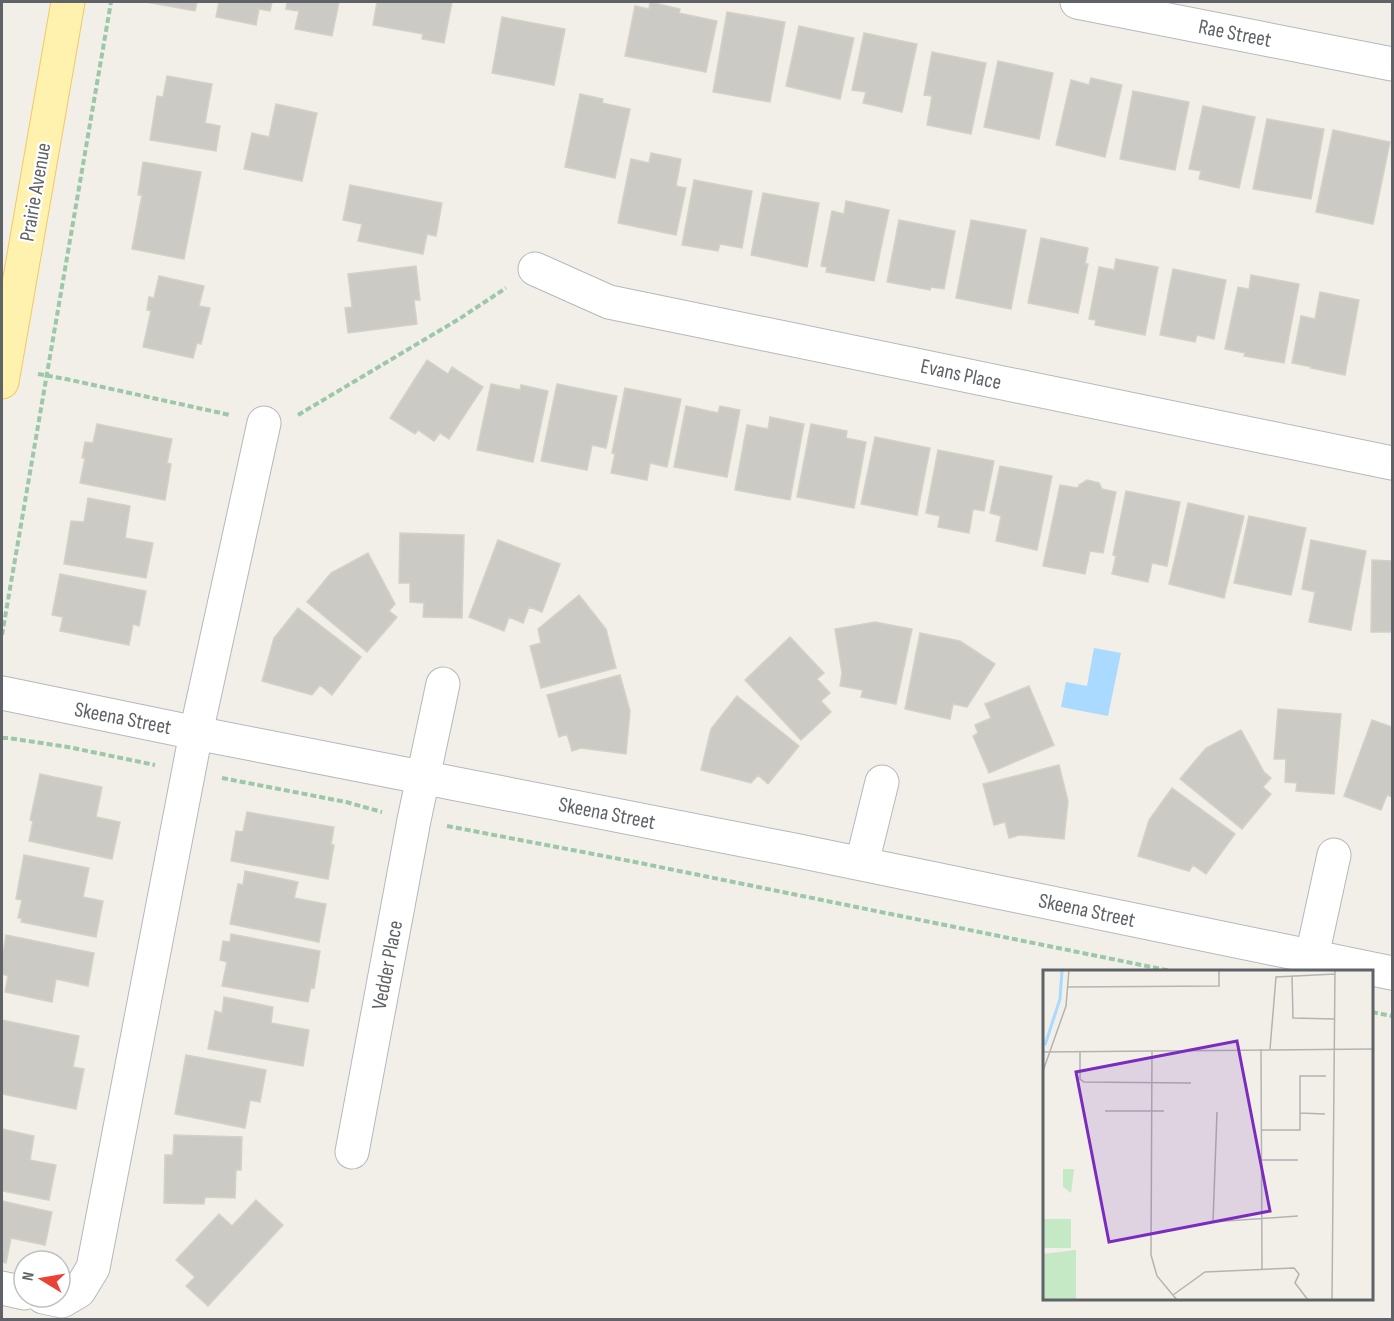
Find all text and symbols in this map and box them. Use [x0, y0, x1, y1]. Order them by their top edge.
street label: Rae Street [1196, 14, 1273, 53]
street label: Prairie Avenue [15, 141, 56, 243]
street label: Evans Place [918, 354, 1004, 395]
street label: Skeena Street [72, 697, 174, 740]
street label: Skeena Street [556, 792, 658, 835]
street label: Skeena Street [1036, 888, 1138, 933]
street label: Vedder Place [367, 918, 408, 1012]
inset map [1043, 970, 1373, 1300]
north arrow [12, 1249, 72, 1309]
text: N [19, 1270, 39, 1282]

